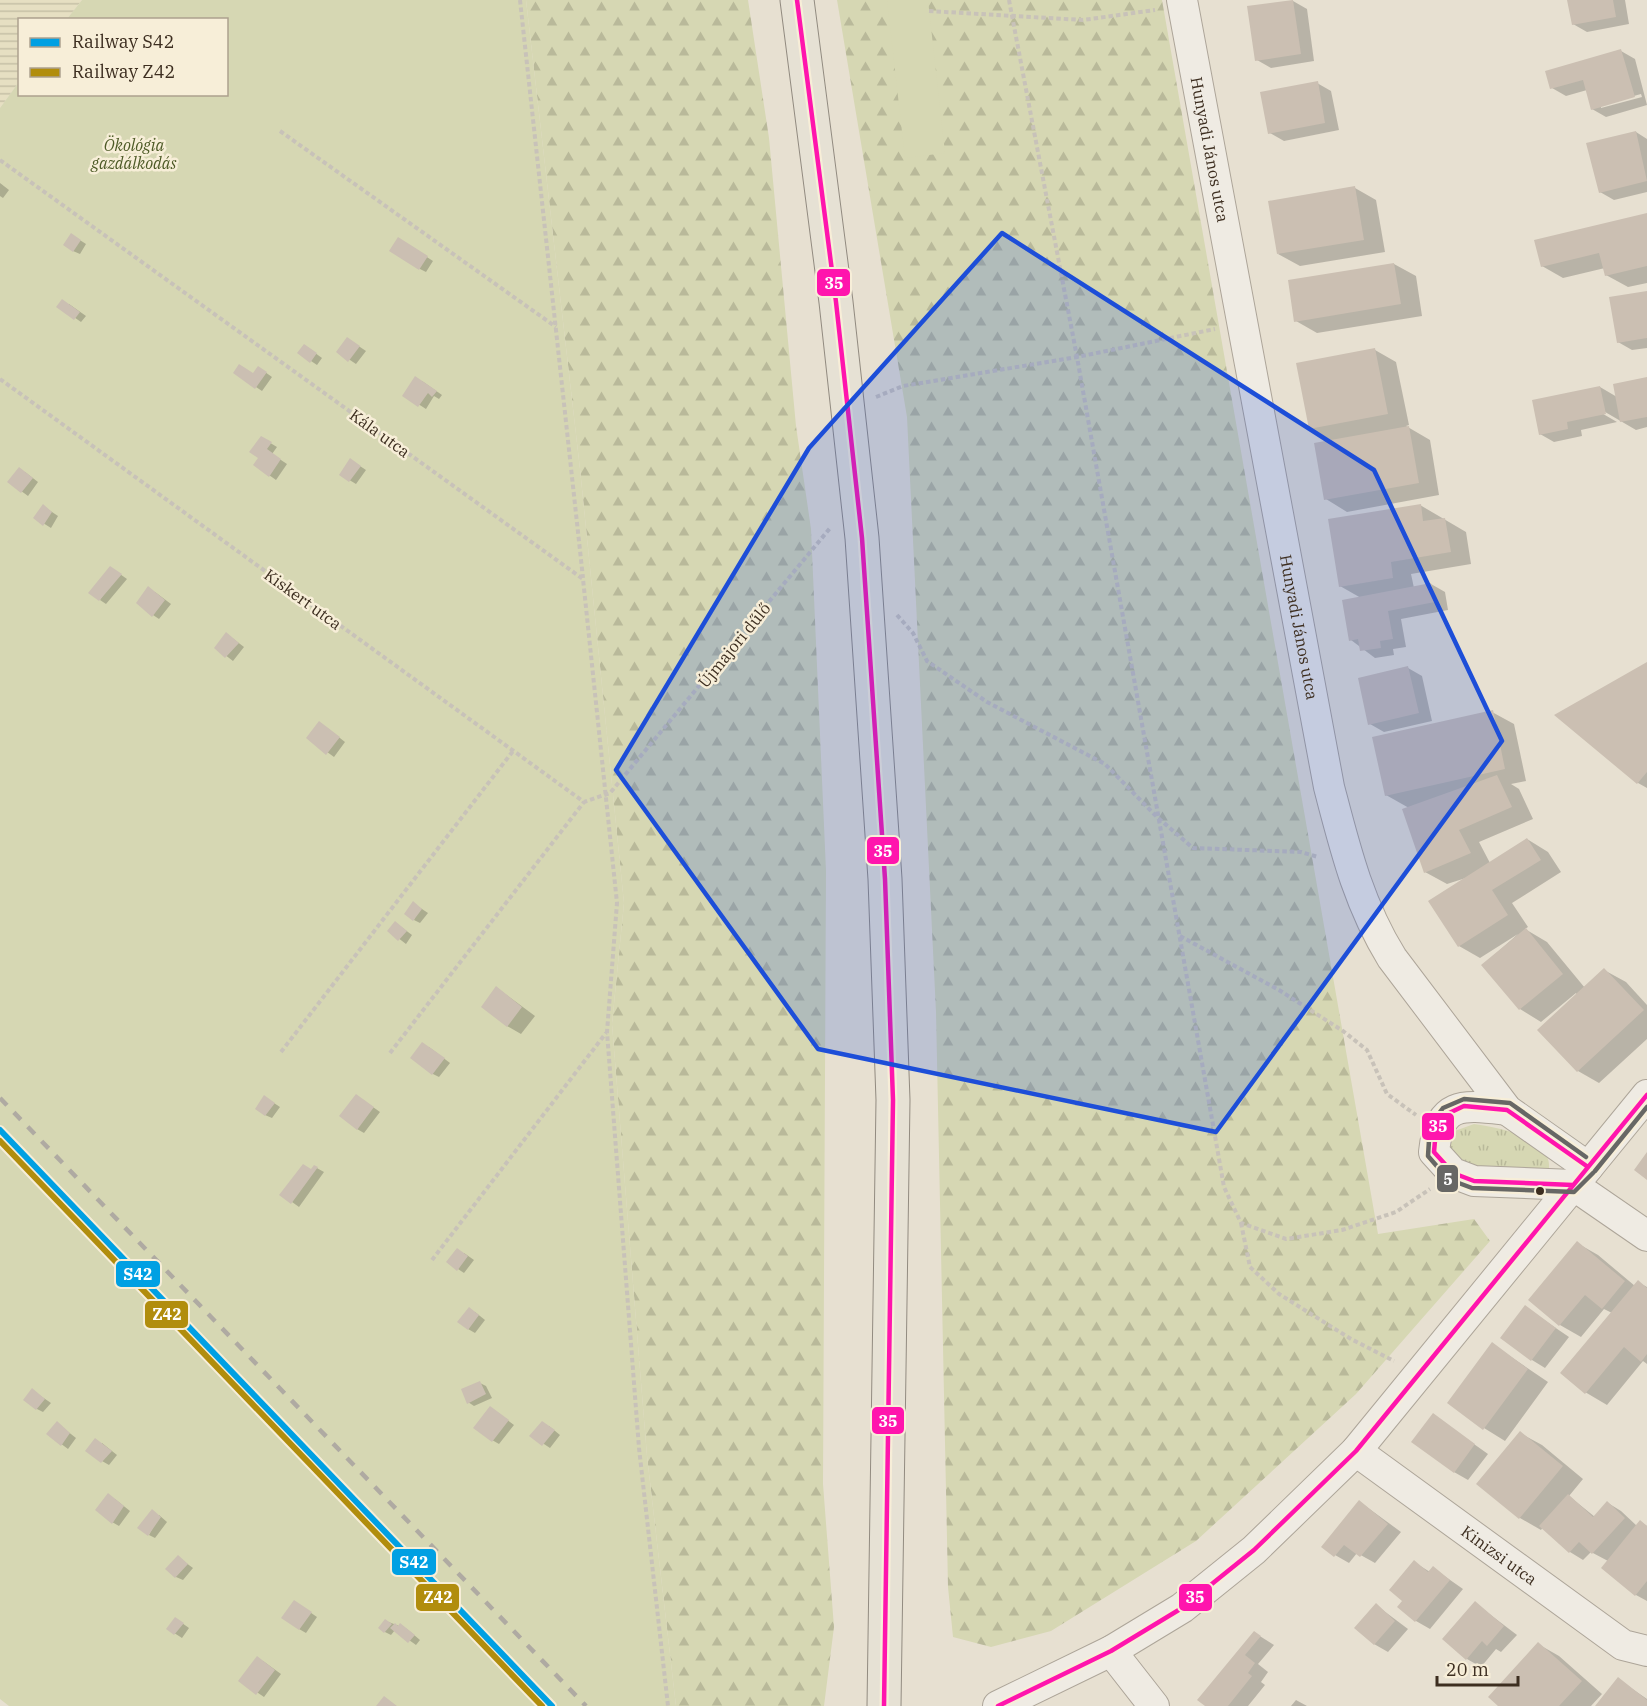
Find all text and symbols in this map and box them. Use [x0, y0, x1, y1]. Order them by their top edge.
legend [18, 18, 228, 96]
text: Railway S42 [72, 30, 174, 53]
text: Railway Z42 [72, 60, 175, 83]
street label: Hunyadi János utca [1187, 75, 1233, 224]
park label: Ökológia gazdálkodás [90, 135, 176, 173]
line badge: 35 [816, 268, 851, 297]
text: 35 [824, 273, 844, 293]
street label: Kála utca [346, 404, 414, 462]
street label: Hunyadi János utca [1276, 553, 1323, 702]
street label: Kiskert utca [260, 564, 346, 634]
street label: Újmajori dűlő [693, 598, 774, 692]
line badge: 35 [866, 836, 900, 865]
text: 35 [873, 841, 893, 861]
line badge: 35 [1421, 1112, 1455, 1141]
text: 35 [1428, 1116, 1448, 1136]
line badge: 5 [1436, 1164, 1459, 1193]
text: 5 [1443, 1169, 1453, 1189]
unlabelled marker [1534, 1185, 1546, 1197]
line badge: S42 [115, 1260, 161, 1288]
text: S42 [123, 1264, 153, 1284]
line badge: Z42 [144, 1300, 189, 1329]
text: Z42 [152, 1304, 182, 1324]
line badge: 35 [871, 1406, 905, 1435]
text: 35 [878, 1411, 898, 1431]
street label: Kinizsi utca [1457, 1521, 1541, 1589]
line badge: S42 [391, 1548, 437, 1576]
text: S42 [399, 1552, 429, 1572]
line badge: Z42 [415, 1583, 460, 1612]
line badge: 35 [1178, 1583, 1213, 1612]
text: Z42 [423, 1587, 453, 1607]
text: 35 [1185, 1587, 1205, 1607]
scale bar [1437, 1649, 1518, 1687]
text: 20 m [1446, 1658, 1489, 1681]

